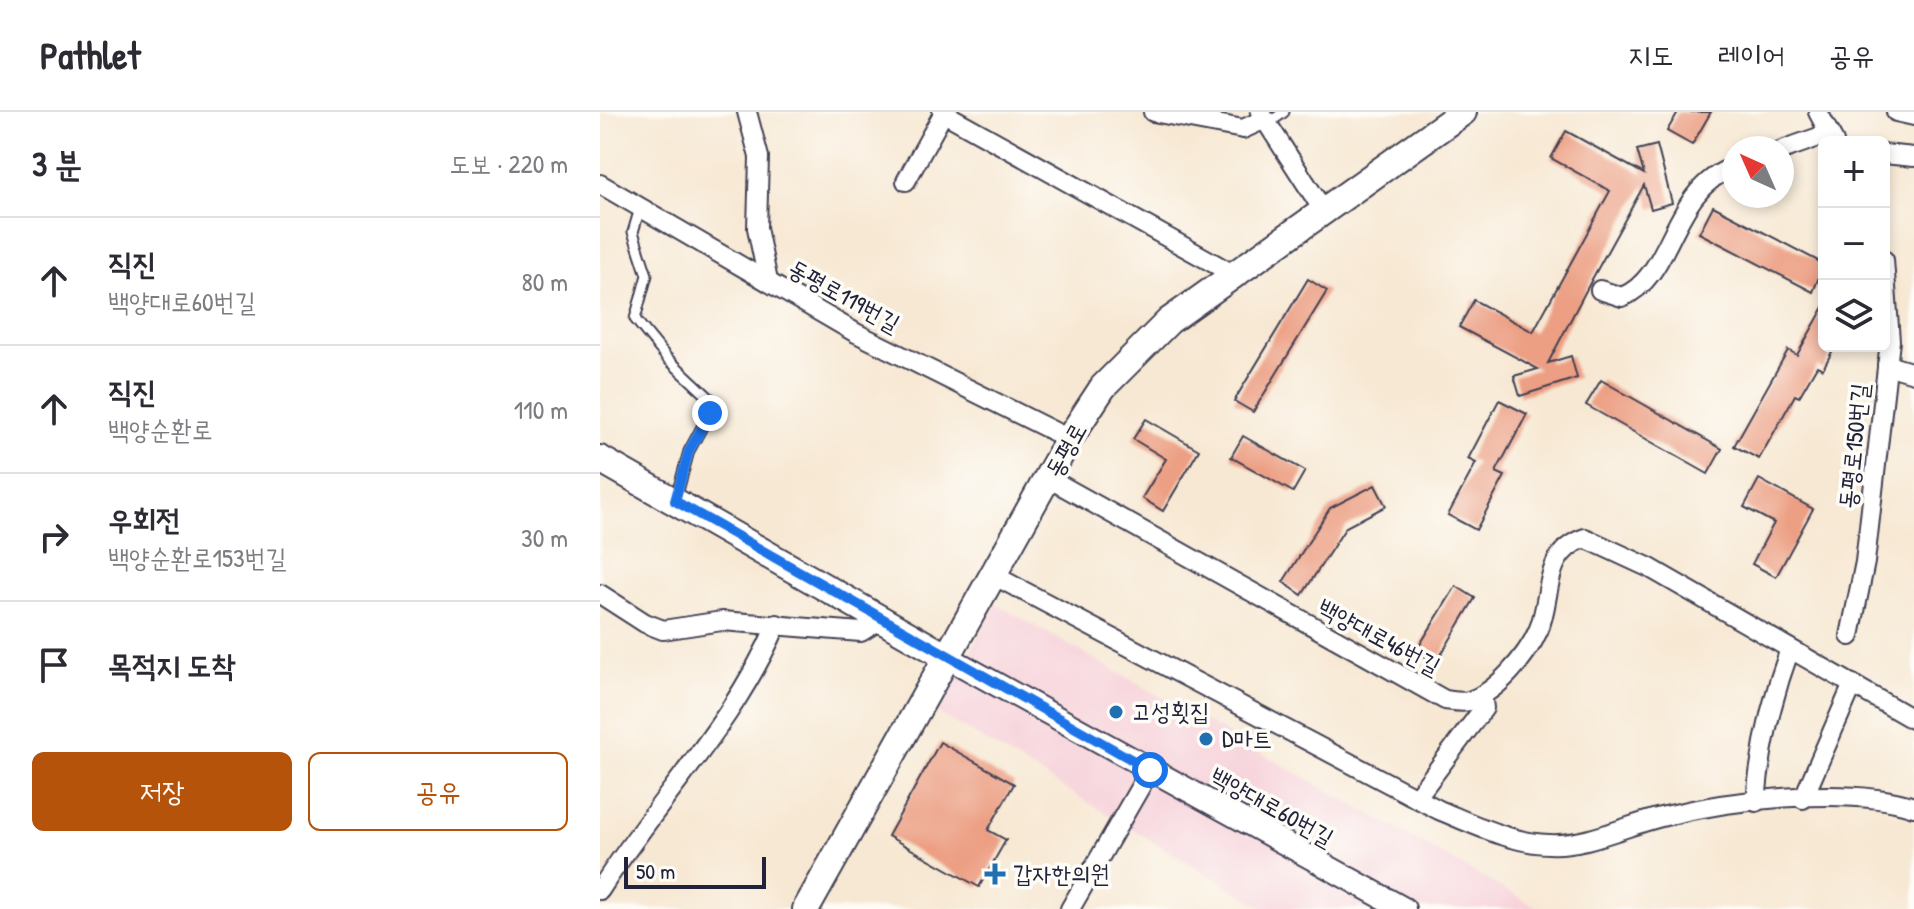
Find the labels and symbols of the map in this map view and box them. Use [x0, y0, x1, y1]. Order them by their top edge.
north arrow [1722, 136, 1794, 208]
street label: 동평로119번길 [783, 251, 906, 339]
street label: 동평로150번길 [1830, 381, 1876, 510]
route end [692, 395, 728, 431]
street label: 동평로 [1037, 416, 1093, 483]
street label: 백양대로46번길 [1313, 590, 1446, 682]
place label: 고성횟집 [1132, 695, 1209, 727]
marker: 고성횟집 [1107, 703, 1125, 721]
place label: D마트 [1222, 722, 1272, 754]
marker: D마트 [1197, 730, 1215, 748]
route start [1132, 752, 1168, 788]
street label: 백양대로60번길 [1205, 759, 1340, 853]
scale bar [624, 853, 766, 889]
place label: 갑자한의원 [1013, 857, 1110, 889]
marker: 갑자한의원 [984, 863, 1006, 885]

